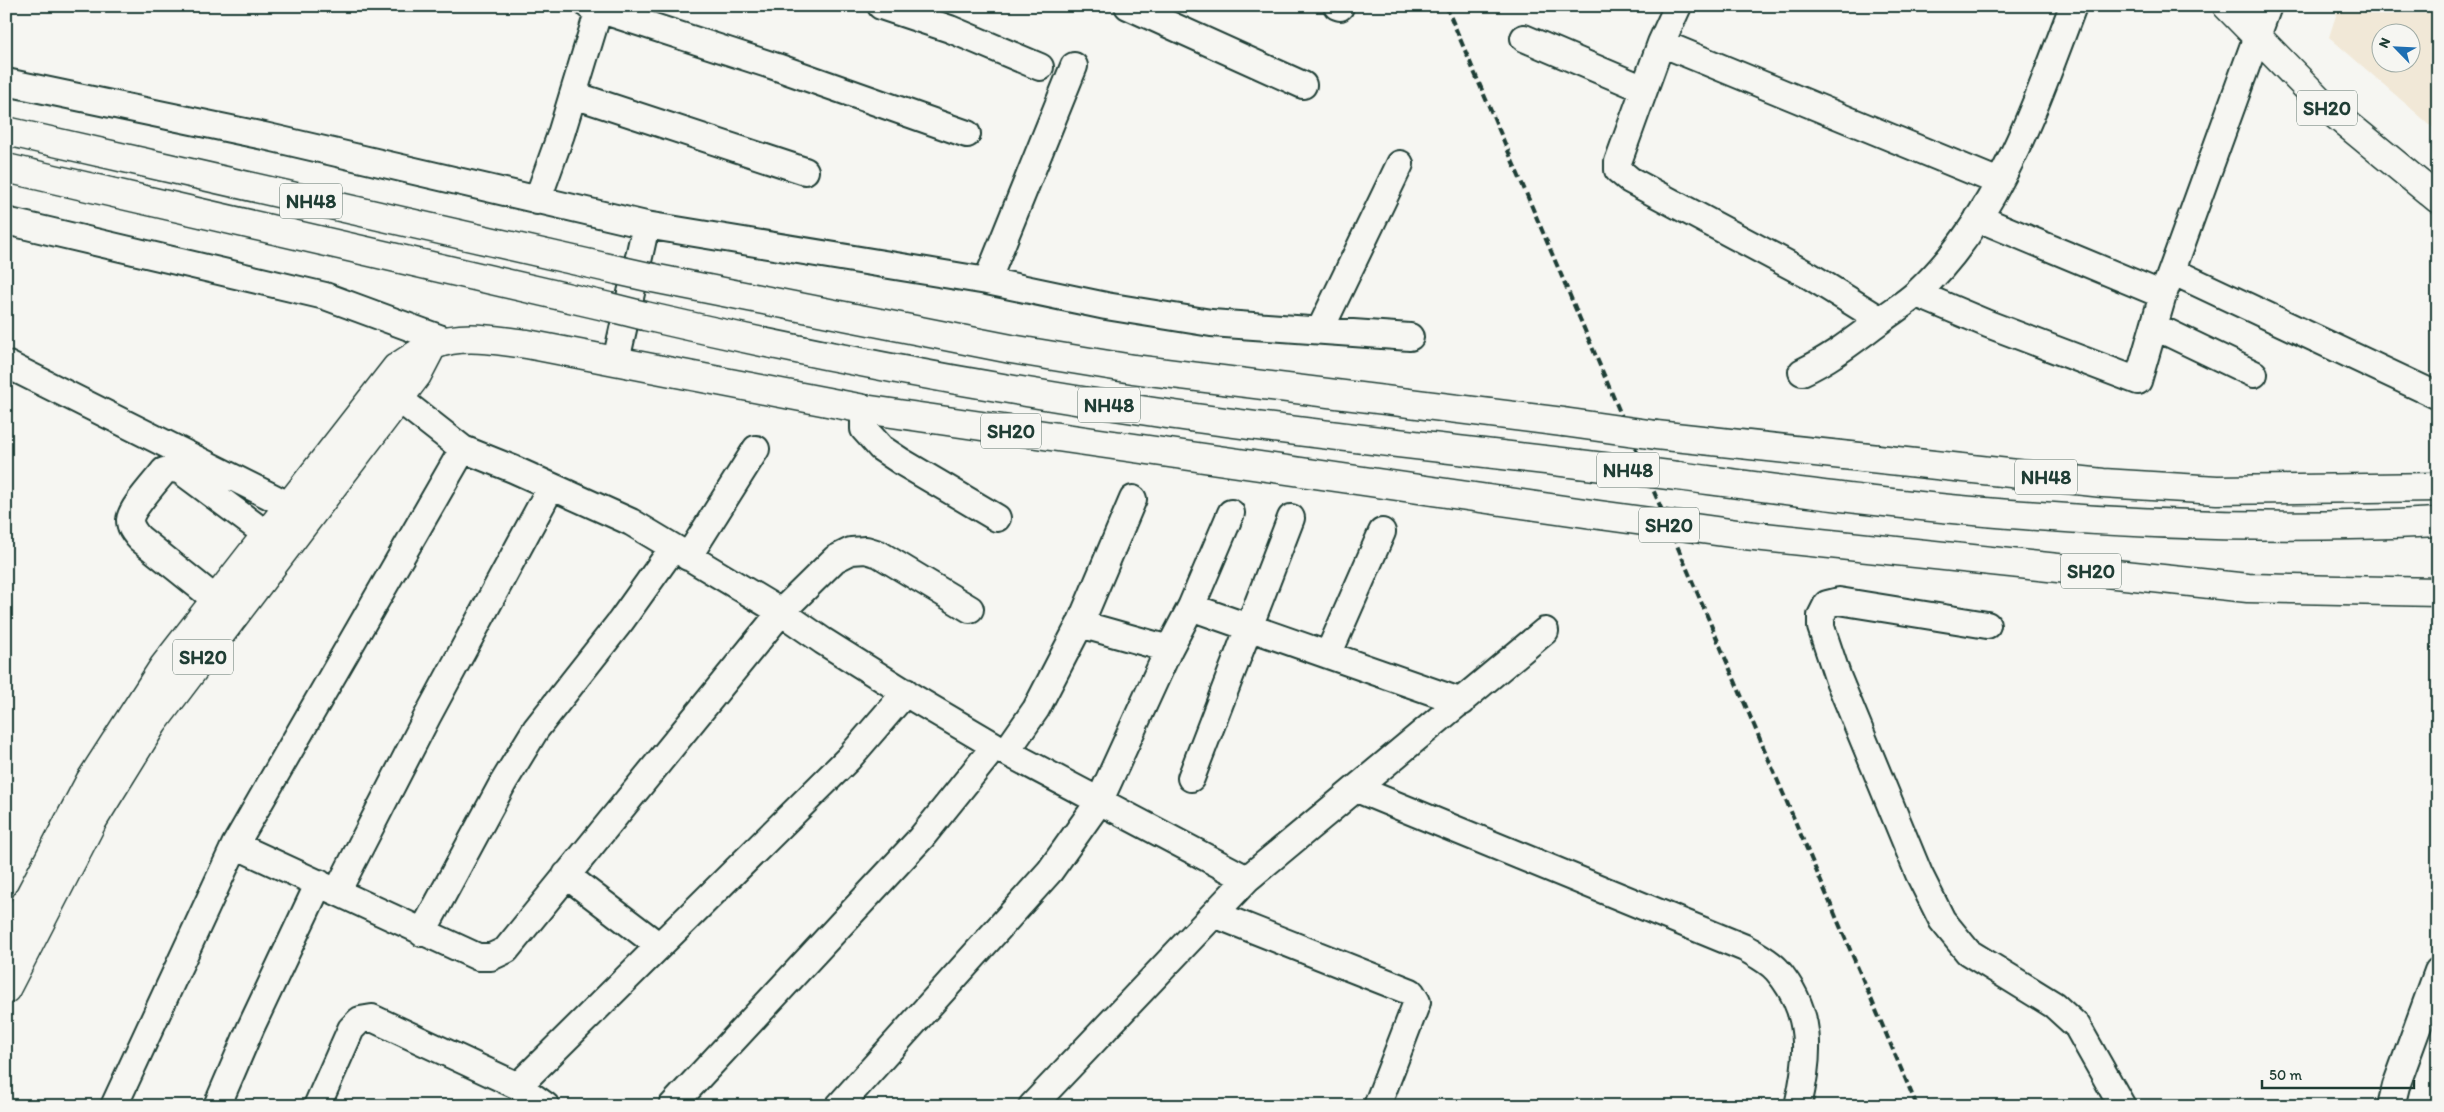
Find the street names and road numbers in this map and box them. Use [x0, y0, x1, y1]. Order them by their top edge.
road number: SH20 [2297, 90, 2357, 126]
road number: NH48 [280, 184, 342, 218]
road number: NH48 [1078, 388, 1140, 422]
road number: SH20 [981, 414, 1041, 448]
road number: NH48 [1597, 452, 1659, 488]
road number: NH48 [2015, 460, 2077, 494]
road number: SH20 [1639, 508, 1699, 542]
road number: SH20 [2061, 554, 2121, 588]
road number: SH20 [173, 640, 233, 674]

